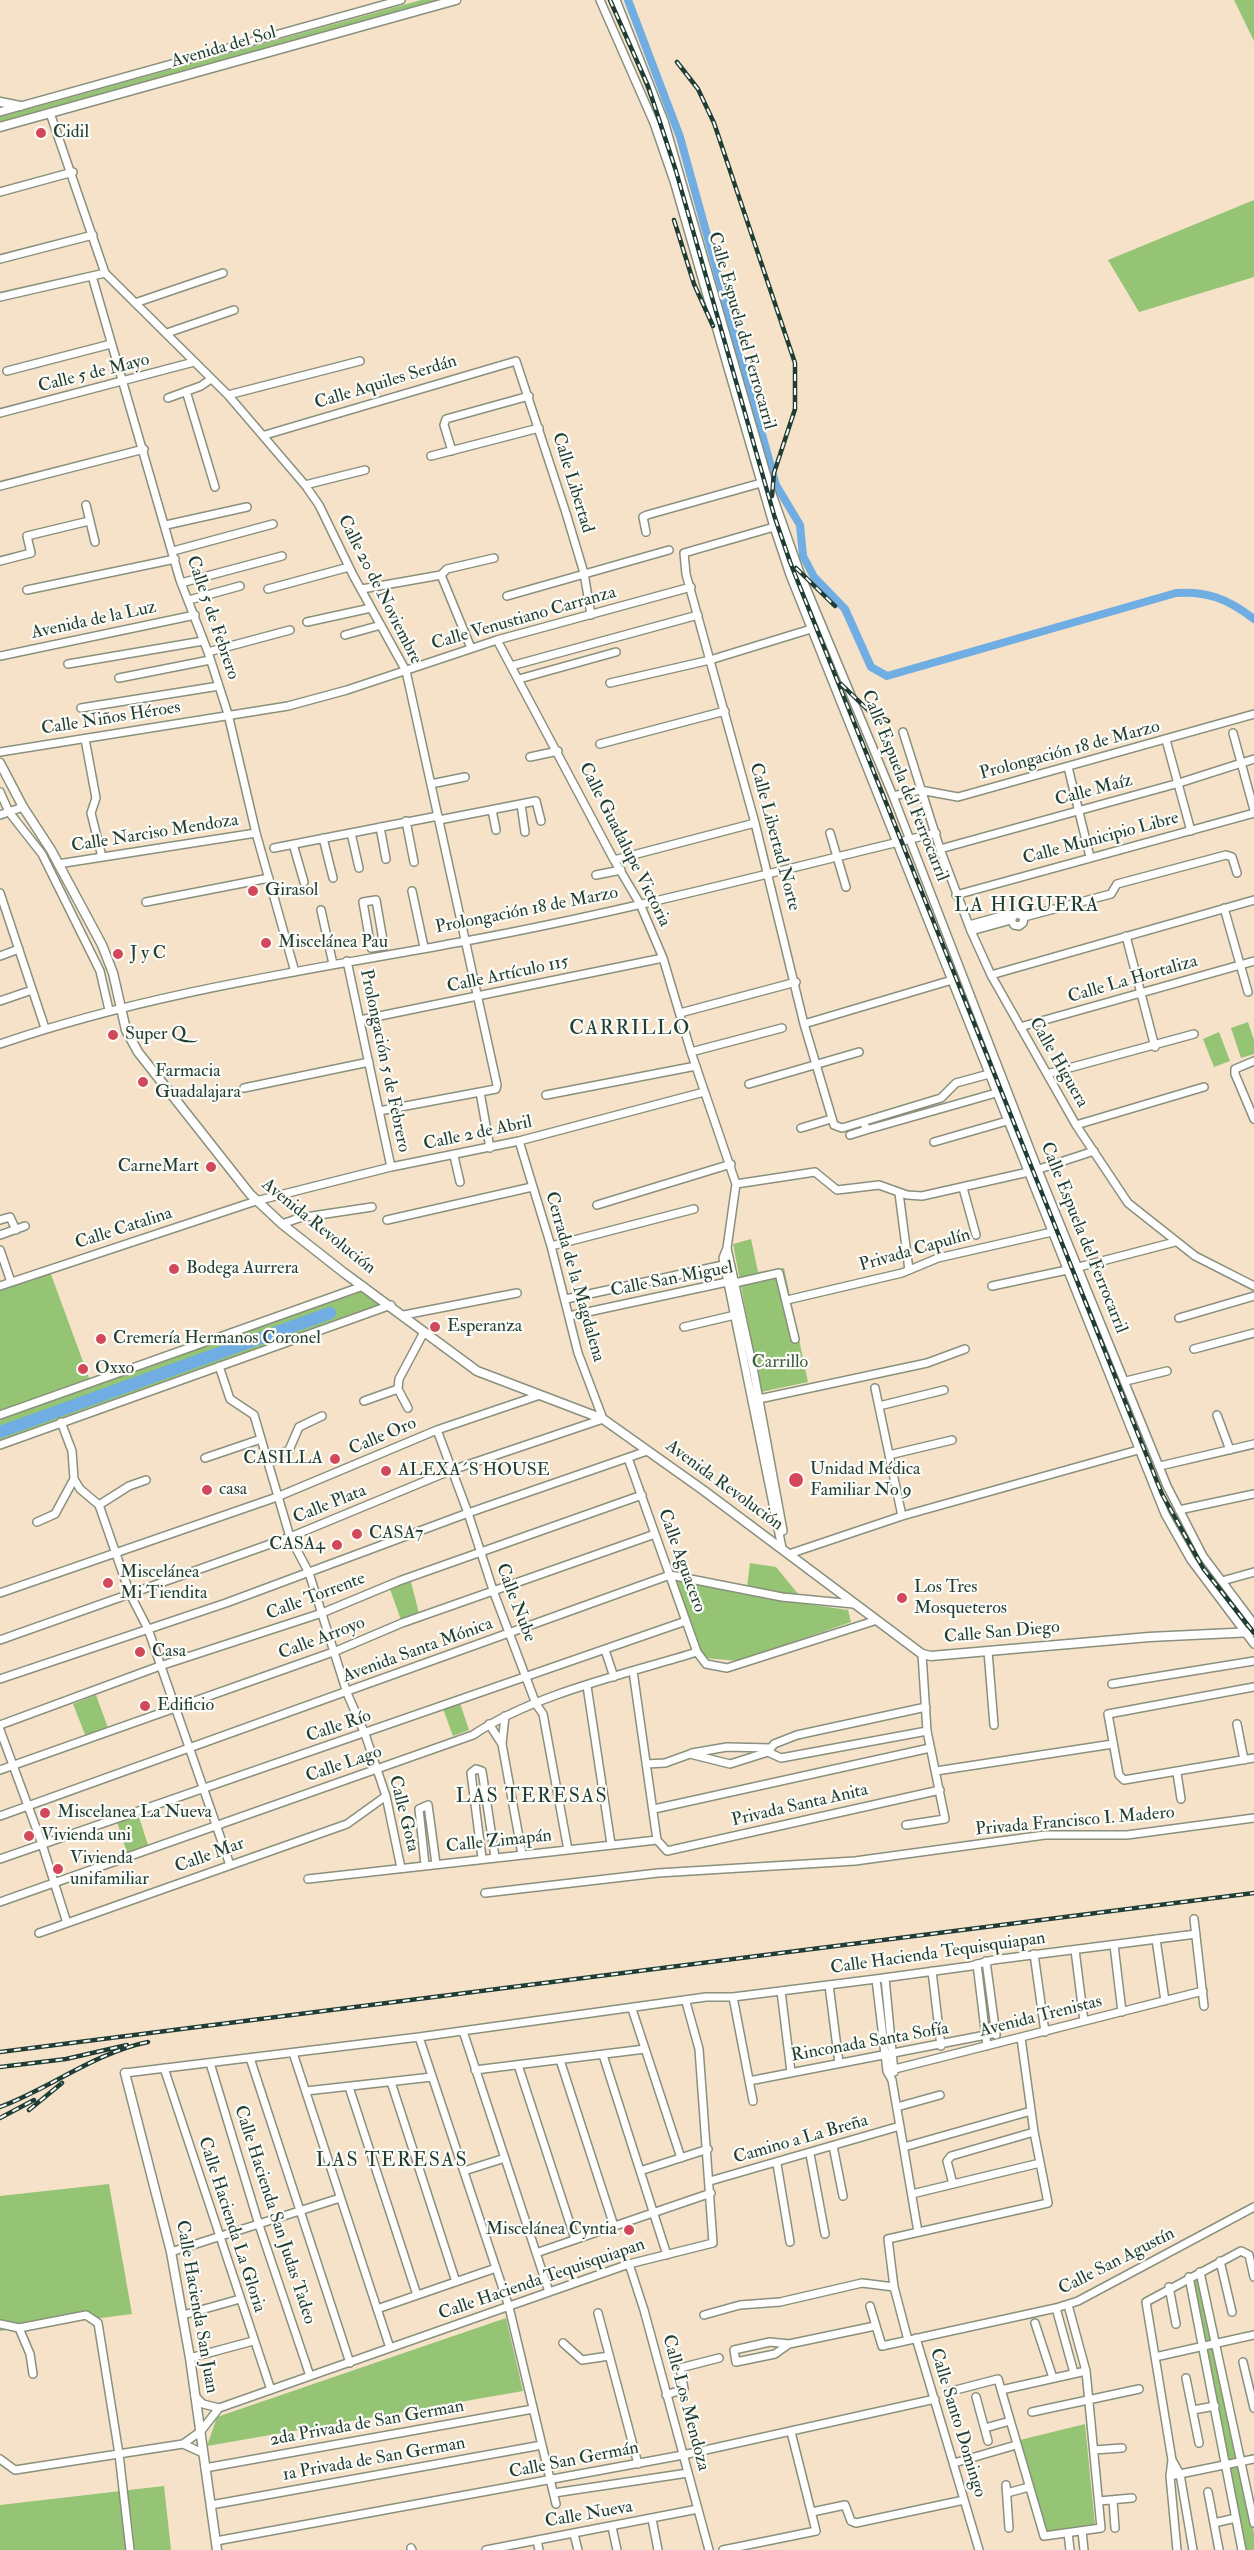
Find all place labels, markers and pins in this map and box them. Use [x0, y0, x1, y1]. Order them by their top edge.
place label: Cidil [53, 122, 89, 144]
marker: Cidil [34, 126, 48, 140]
place label: Girasol [265, 880, 318, 902]
marker: Girasol [246, 884, 260, 898]
place label: Miscelánea Pau [278, 932, 388, 954]
marker: Miscelánea Pau [259, 936, 273, 950]
place label: J y C [130, 943, 166, 965]
marker: J y C [111, 947, 125, 961]
place label: Super Q [125, 1024, 187, 1046]
marker: Super Q [106, 1028, 120, 1042]
place label: Farmacia Guadalajara [155, 1061, 241, 1104]
marker: Farmacia Guadalajara [136, 1075, 150, 1089]
place label: CarneMart [118, 1156, 199, 1178]
marker: CarneMart [204, 1160, 218, 1174]
place label: Bodega Aurrera [186, 1258, 299, 1280]
marker: Bodega Aurrera [167, 1262, 181, 1276]
place label: Esperanza [447, 1316, 522, 1338]
marker: Esperanza [428, 1320, 442, 1334]
place label: Cremería Hermanos Coronel [113, 1328, 321, 1350]
marker: Cremería Hermanos Coronel [94, 1332, 108, 1346]
place label: Oxxo [95, 1358, 134, 1380]
marker: Oxxo [76, 1362, 90, 1376]
place label: CASILLA [243, 1448, 323, 1470]
marker: CASILLA [328, 1452, 342, 1466]
place label: Unidad Médica Familiar No 9 [810, 1459, 920, 1502]
place label: ALEXA´S HOUSE [398, 1460, 550, 1482]
marker: ALEXA´S HOUSE [379, 1464, 393, 1478]
marker: Unidad Médica Familiar No 9 [787, 1471, 805, 1489]
place label: casa [219, 1479, 247, 1501]
marker: casa [200, 1483, 214, 1497]
place label: CASA7 [369, 1523, 423, 1545]
marker: CASA7 [350, 1527, 364, 1541]
place label: CASA4 [269, 1534, 325, 1556]
marker: CASA4 [330, 1538, 344, 1552]
place label: Miscelánea Mi Tiendita [120, 1562, 207, 1604]
marker: Miscelánea Mi Tiendita [101, 1576, 115, 1590]
place label: Los Tres Mosqueteros [914, 1577, 1007, 1620]
marker: Los Tres Mosqueteros [895, 1591, 909, 1605]
place label: Casa [152, 1641, 186, 1663]
marker: Casa [133, 1645, 147, 1659]
place label: Edificio [157, 1695, 214, 1717]
marker: Edificio [138, 1699, 152, 1713]
place label: Miscelanea La Nueva [57, 1802, 212, 1824]
marker: Miscelanea La Nueva [38, 1806, 52, 1820]
place label: Vivienda uni [41, 1825, 131, 1847]
marker: Vivienda uni [22, 1829, 36, 1843]
place label: Vivienda unifamiliar [70, 1848, 149, 1890]
marker: Vivienda unifamiliar [51, 1862, 65, 1876]
place label: Miscelánea Cyntia [486, 2219, 617, 2241]
marker: Miscelánea Cyntia [622, 2223, 636, 2237]

